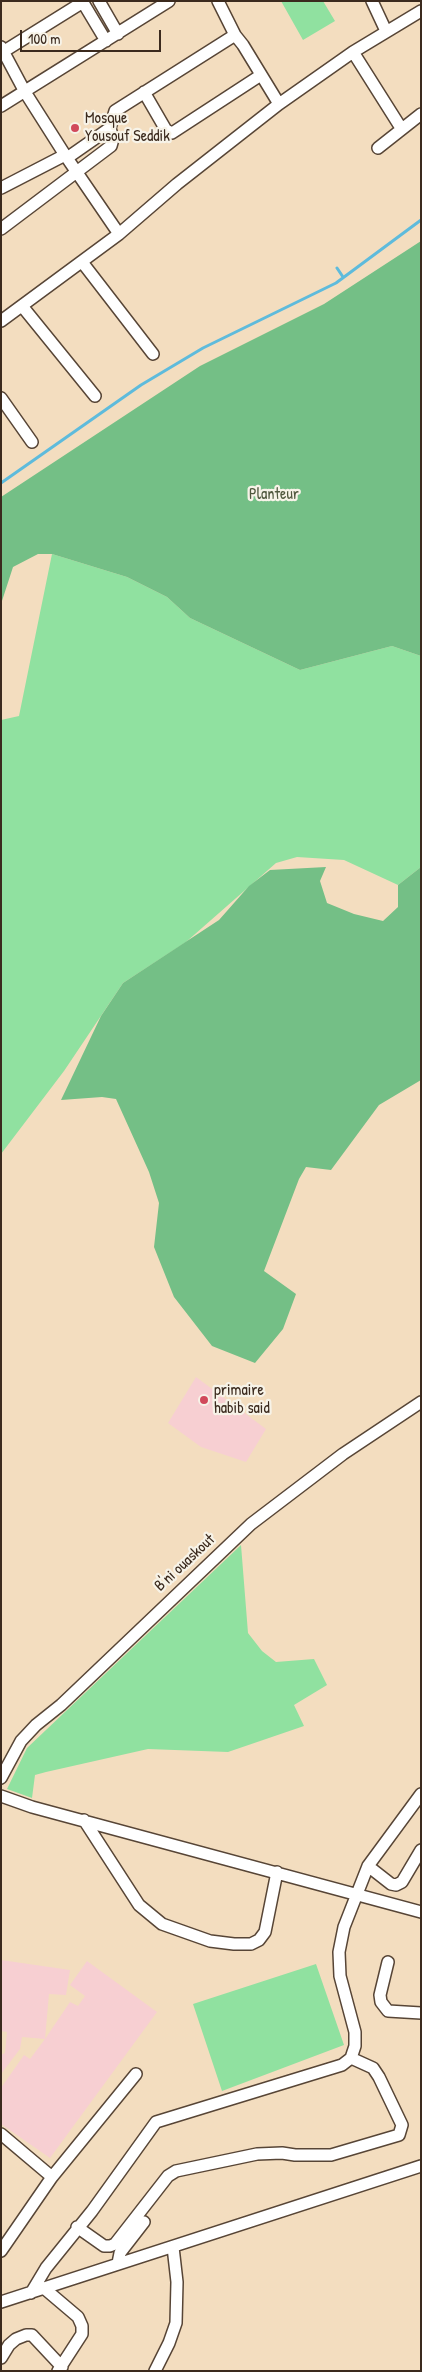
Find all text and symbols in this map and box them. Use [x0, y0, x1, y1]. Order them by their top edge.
scale bar [22, 20, 164, 52]
text: 100 m [28, 28, 61, 49]
place label: Mosque Yousouf Seddik [85, 109, 170, 147]
marker: Mosque Yousouf Seddik [69, 122, 81, 134]
park label: Planteur [249, 485, 299, 505]
place label: primaire habib said [214, 1381, 270, 1419]
marker: primaire habib said [198, 1394, 210, 1406]
street label: B'ni ouaskout [151, 1530, 219, 1596]

